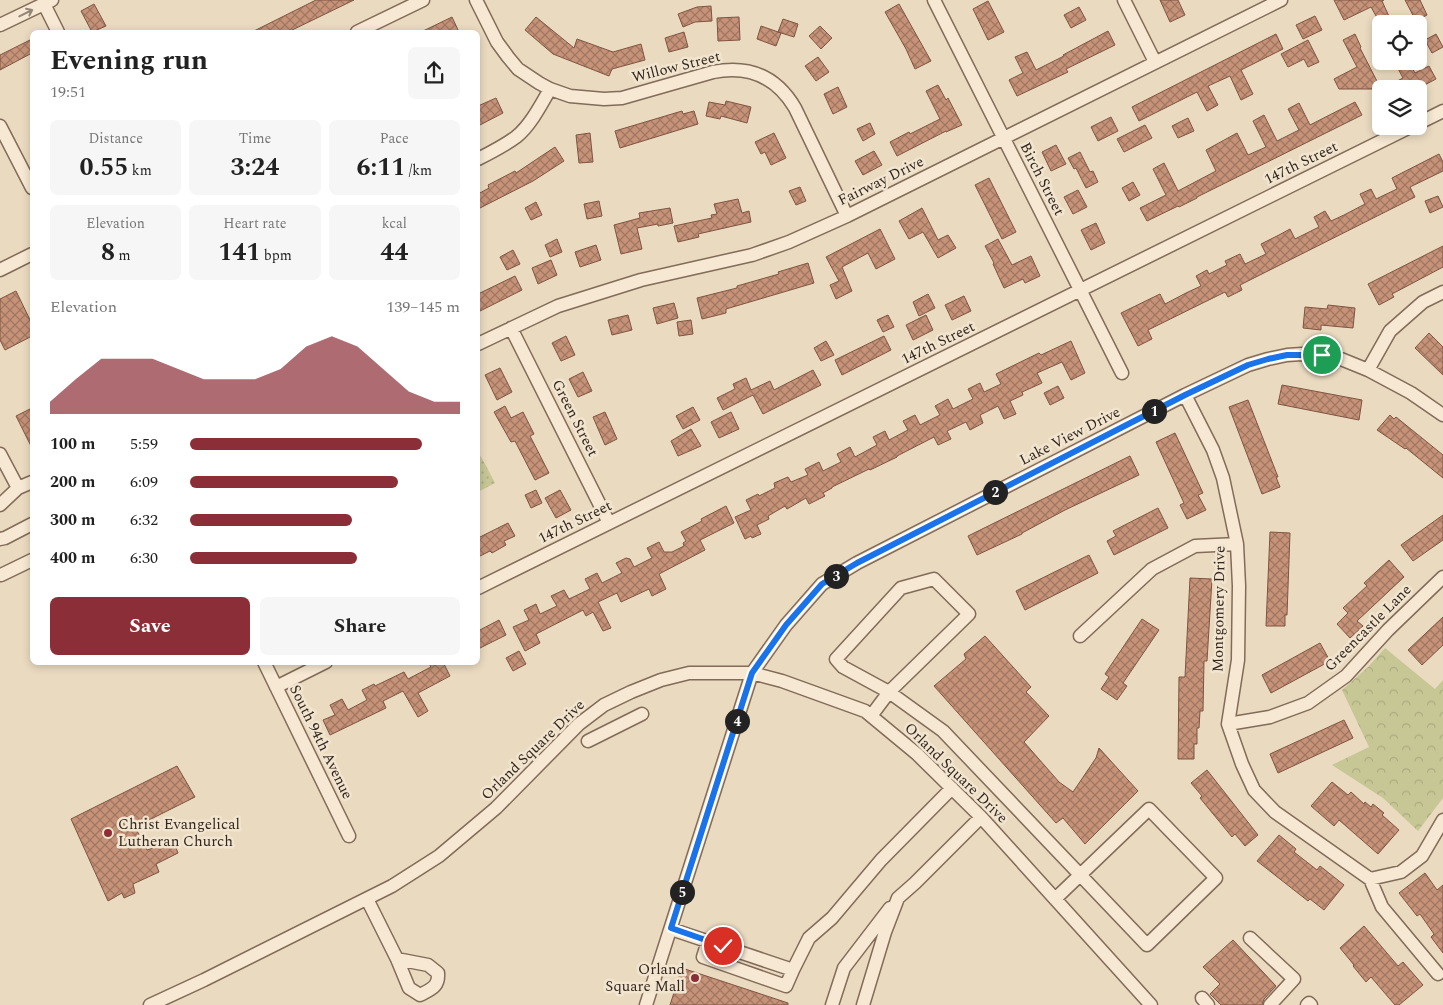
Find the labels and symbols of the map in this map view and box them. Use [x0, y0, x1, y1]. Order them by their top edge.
one-way arrow [18, 8, 33, 17]
street label: Willow Street [629, 45, 723, 89]
street label: 147th Street [1260, 135, 1342, 191]
street label: Birch Street [1014, 138, 1070, 220]
street label: Fairway Drive [834, 150, 928, 212]
street label: 147th Street [897, 315, 979, 371]
pin [1301, 334, 1343, 376]
street label: Green Street [546, 375, 604, 461]
pin: 1 [1142, 398, 1166, 424]
street label: Lake View Drive [1015, 401, 1125, 471]
pin: 2 [982, 480, 1008, 504]
street label: 147th Street [534, 494, 616, 550]
street label: Montgomery Drive [1206, 546, 1232, 672]
pin: 3 [824, 564, 848, 588]
street label: Greencastle Lane [1319, 579, 1417, 677]
street label: South 94th Avenue [283, 681, 359, 803]
street label: Orland Square Drive [476, 694, 590, 806]
pin: 4 [724, 708, 750, 734]
street label: Orland Square Drive [899, 717, 1013, 829]
place label: Christ Evangelical Lutheran Church [118, 813, 240, 853]
marker: Christ Evangelical Lutheran Church [102, 827, 114, 839]
pin: 5 [670, 880, 694, 904]
pin [702, 925, 744, 967]
place label: Orland Square Mall [605, 958, 685, 998]
marker: Orland Square Mall [689, 972, 701, 984]

